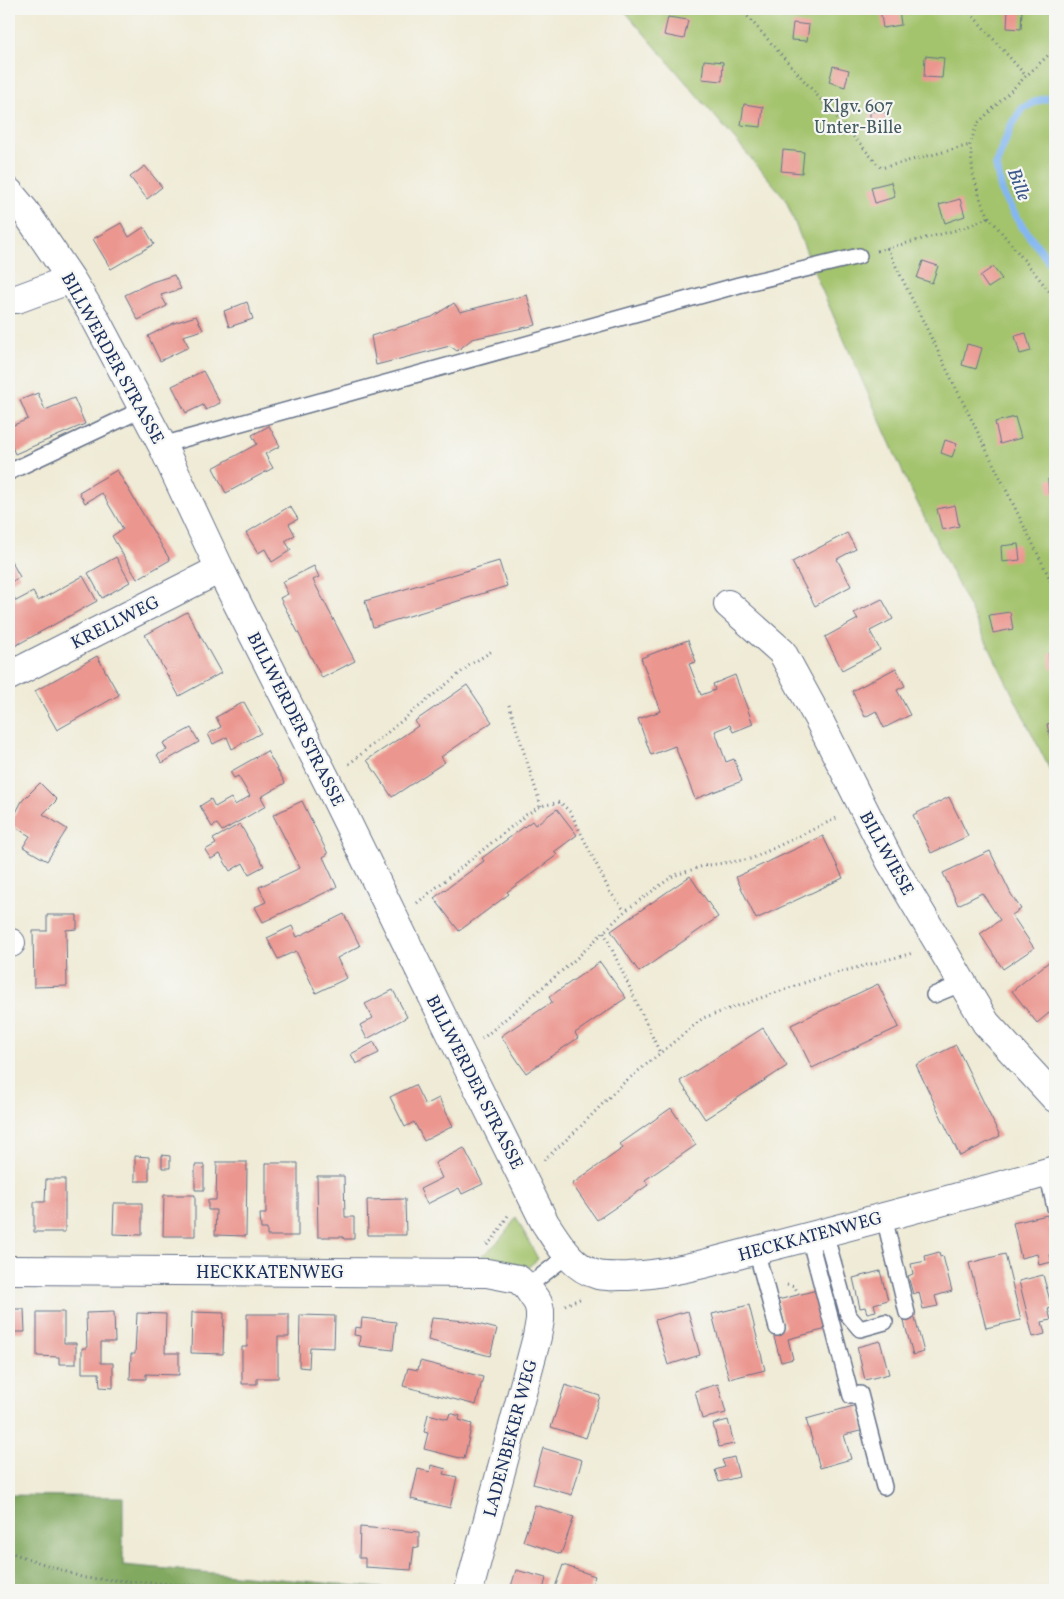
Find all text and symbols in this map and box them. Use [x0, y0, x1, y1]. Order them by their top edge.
park label: Klgv. 607 Unter-Bille [814, 95, 902, 141]
water label: Bille [1000, 165, 1036, 205]
street label: BILLWERDER STRASSE [54, 268, 169, 449]
street label: KRELLWEG [67, 590, 164, 656]
street label: BILLWERDER STRASSE [240, 628, 350, 811]
street label: BILLWIESE [852, 807, 919, 900]
street label: BILLWERDER STRASSE [419, 991, 529, 1174]
street label: HECKKATENWEG [736, 1206, 885, 1269]
street label: HECKKATENWEG [196, 1261, 344, 1286]
street label: LADENBEKER WEG [478, 1357, 545, 1520]

